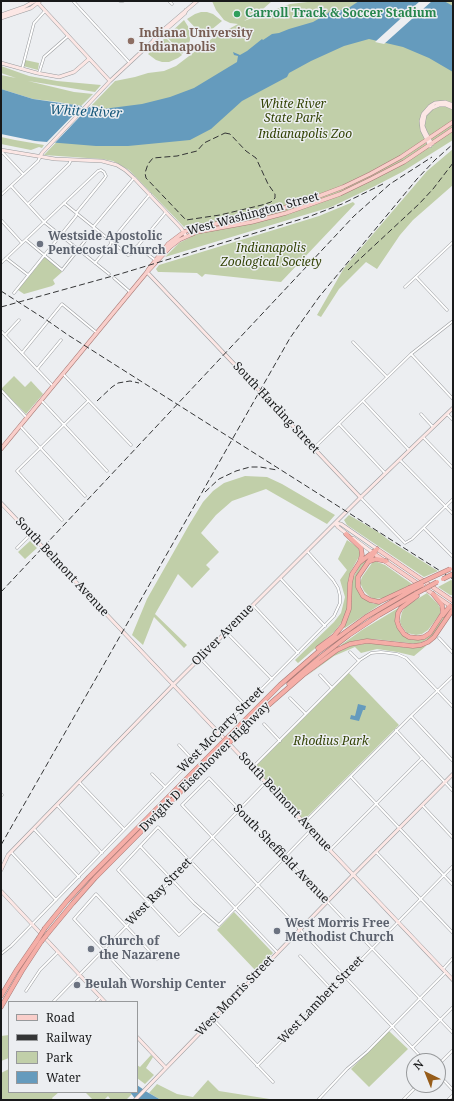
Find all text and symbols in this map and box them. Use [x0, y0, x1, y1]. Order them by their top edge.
place label: Carroll Track & Soccer Stadium [245, 7, 437, 21]
marker: Carroll Track & Soccer Stadium [232, 9, 242, 19]
place label: Indiana University Indianapolis [139, 27, 253, 55]
marker: Indiana University Indianapolis [126, 36, 136, 46]
park label: White River State Park [260, 98, 326, 126]
water label: White River [50, 102, 122, 122]
park label: Indianapolis Zoo [258, 128, 352, 142]
street label: West Washington Street [185, 189, 321, 239]
place label: Westside Apostolic Pentecostal Church [48, 230, 166, 258]
marker: Westside Apostolic Pentecostal Church [35, 239, 45, 249]
park label: Indianapolis Zoological Society [220, 242, 322, 270]
street label: South Harding Street [230, 359, 322, 457]
street label: South Belmont Avenue [12, 514, 112, 620]
street label: Oliver Avenue [189, 601, 257, 669]
street label: West McCarty Street [175, 684, 267, 776]
street label: Dwight D Eisenhower Highway [137, 699, 273, 835]
park label: Rhodius Park [293, 735, 369, 749]
street label: South Belmont Avenue [235, 749, 335, 855]
street label: South Sheffield Avenue [230, 801, 332, 907]
street label: West Ray Street [123, 855, 195, 929]
place label: West Morris Free Methodist Church [285, 917, 394, 945]
marker: West Morris Free Methodist Church [272, 926, 282, 936]
place label: Church of the Nazarene [99, 935, 180, 963]
marker: Church of the Nazarene [86, 944, 96, 954]
street label: West Morris Street [193, 953, 277, 1039]
street label: West Lambert Street [275, 953, 367, 1047]
place label: Beulah Worship Center [85, 978, 226, 992]
marker: Beulah Worship Center [72, 980, 82, 990]
legend [8, 1001, 138, 1093]
text: Road [46, 1009, 75, 1026]
text: Railway [46, 1029, 92, 1046]
text: Park [46, 1049, 73, 1066]
north arrow [406, 1053, 446, 1093]
text: N [410, 1056, 426, 1073]
text: Water [46, 1069, 81, 1086]

